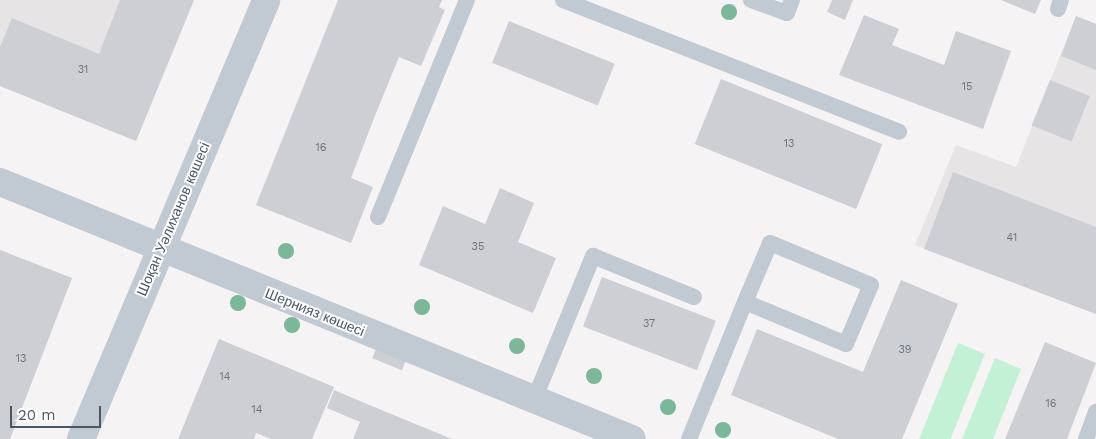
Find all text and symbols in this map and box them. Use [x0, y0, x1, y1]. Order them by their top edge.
house number: 31 [78, 63, 88, 77]
house number: 15 [962, 80, 972, 94]
house number: 13 [784, 137, 794, 151]
street label: Шоқан Уәлиханов көшесі [133, 140, 213, 298]
house number: 16 [316, 141, 326, 155]
house number: 41 [1007, 231, 1017, 245]
house number: 35 [472, 240, 484, 254]
street label: Шернияз көшесі [263, 284, 367, 340]
house number: 37 [643, 317, 655, 331]
house number: 39 [898, 343, 912, 357]
house number: 13 [16, 352, 26, 366]
house number: 14 [219, 370, 231, 384]
scale bar [12, 396, 104, 428]
house number: 16 [1046, 397, 1056, 411]
house number: 14 [251, 403, 263, 417]
text: 20 m [18, 406, 56, 424]

